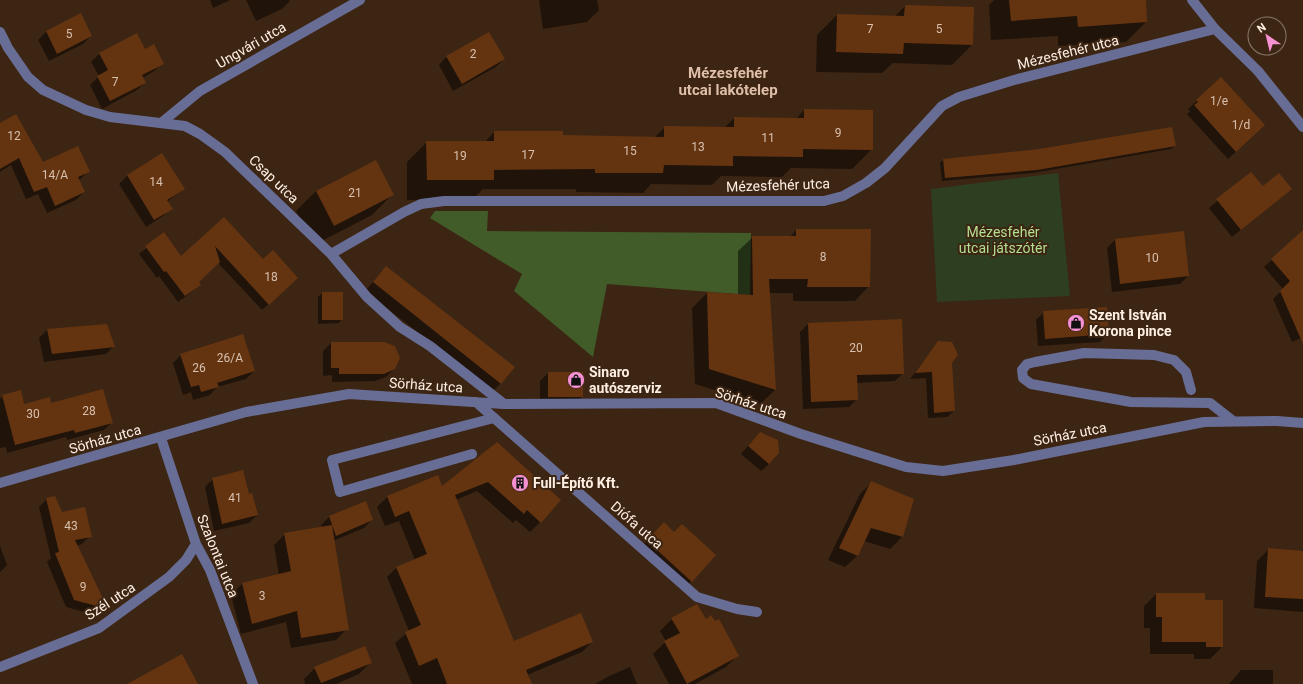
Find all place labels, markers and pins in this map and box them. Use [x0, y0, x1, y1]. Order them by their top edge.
place label: Szent István Korona pince [1089, 307, 1172, 339]
shop icon: Szent István Korona pince [1066, 313, 1086, 333]
place label: Sinaro autószerviz [589, 364, 662, 396]
shop icon: Sinaro autószerviz [566, 370, 586, 390]
building icon: Full-Építő Kft. [510, 473, 530, 493]
place label: Full-Építő Kft. [533, 474, 620, 491]

